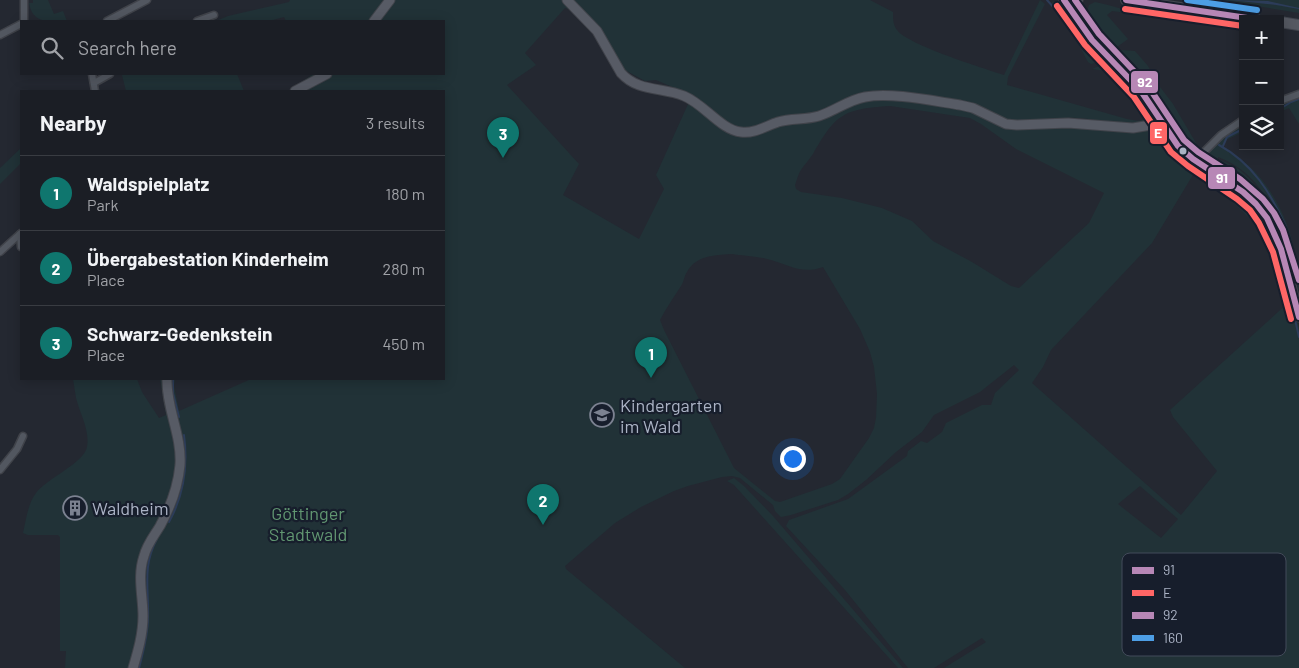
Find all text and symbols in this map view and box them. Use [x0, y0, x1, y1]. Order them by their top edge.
map controls [1239, 15, 1284, 150]
button: + [1239, 15, 1284, 60]
search box [20, 20, 445, 75]
icon: search [38, 34, 66, 62]
text: Search here [78, 36, 177, 59]
button: − [1239, 60, 1284, 105]
line badge: 92 [1130, 70, 1159, 94]
text: 92 [1137, 73, 1153, 90]
button: layers [1239, 105, 1284, 150]
text: Nearby [40, 110, 106, 135]
text: 3 results [366, 113, 425, 132]
pin: 3 [487, 117, 519, 158]
line badge: E [1149, 121, 1168, 145]
text: E [1154, 124, 1162, 141]
unlabelled marker [1178, 146, 1188, 156]
line badge: 91 [1207, 166, 1236, 190]
text: 91 [1216, 169, 1228, 186]
text: Waldspielplatz [87, 172, 209, 195]
text: 1 [53, 184, 59, 203]
text: 180 m [386, 184, 425, 203]
text: Park [87, 195, 118, 214]
text: Übergabestation Kinderheim [87, 247, 329, 270]
text: 2 [52, 259, 60, 278]
text: 280 m [383, 259, 425, 278]
text: Place [87, 270, 125, 289]
text: Schwarz-Gedenkstein [87, 322, 272, 345]
text: 3 [52, 334, 60, 353]
text: 450 m [382, 334, 425, 353]
pin: 1 [635, 337, 667, 378]
text: Place [87, 345, 125, 364]
place label: Kindergarten im Wald [620, 394, 722, 437]
school or university icon: Kindergarten im Wald [589, 402, 615, 428]
your location [780, 446, 806, 472]
pin: 2 [527, 484, 559, 525]
building icon: Waldheim [62, 495, 88, 521]
place label: Waldheim [92, 497, 169, 519]
park label: Göttinger Stadtwald [269, 502, 347, 545]
legend [1122, 553, 1286, 656]
text: 91 [1163, 561, 1175, 578]
text: E [1163, 584, 1171, 601]
text: 92 [1163, 606, 1178, 623]
text: 160 [1163, 629, 1183, 646]

